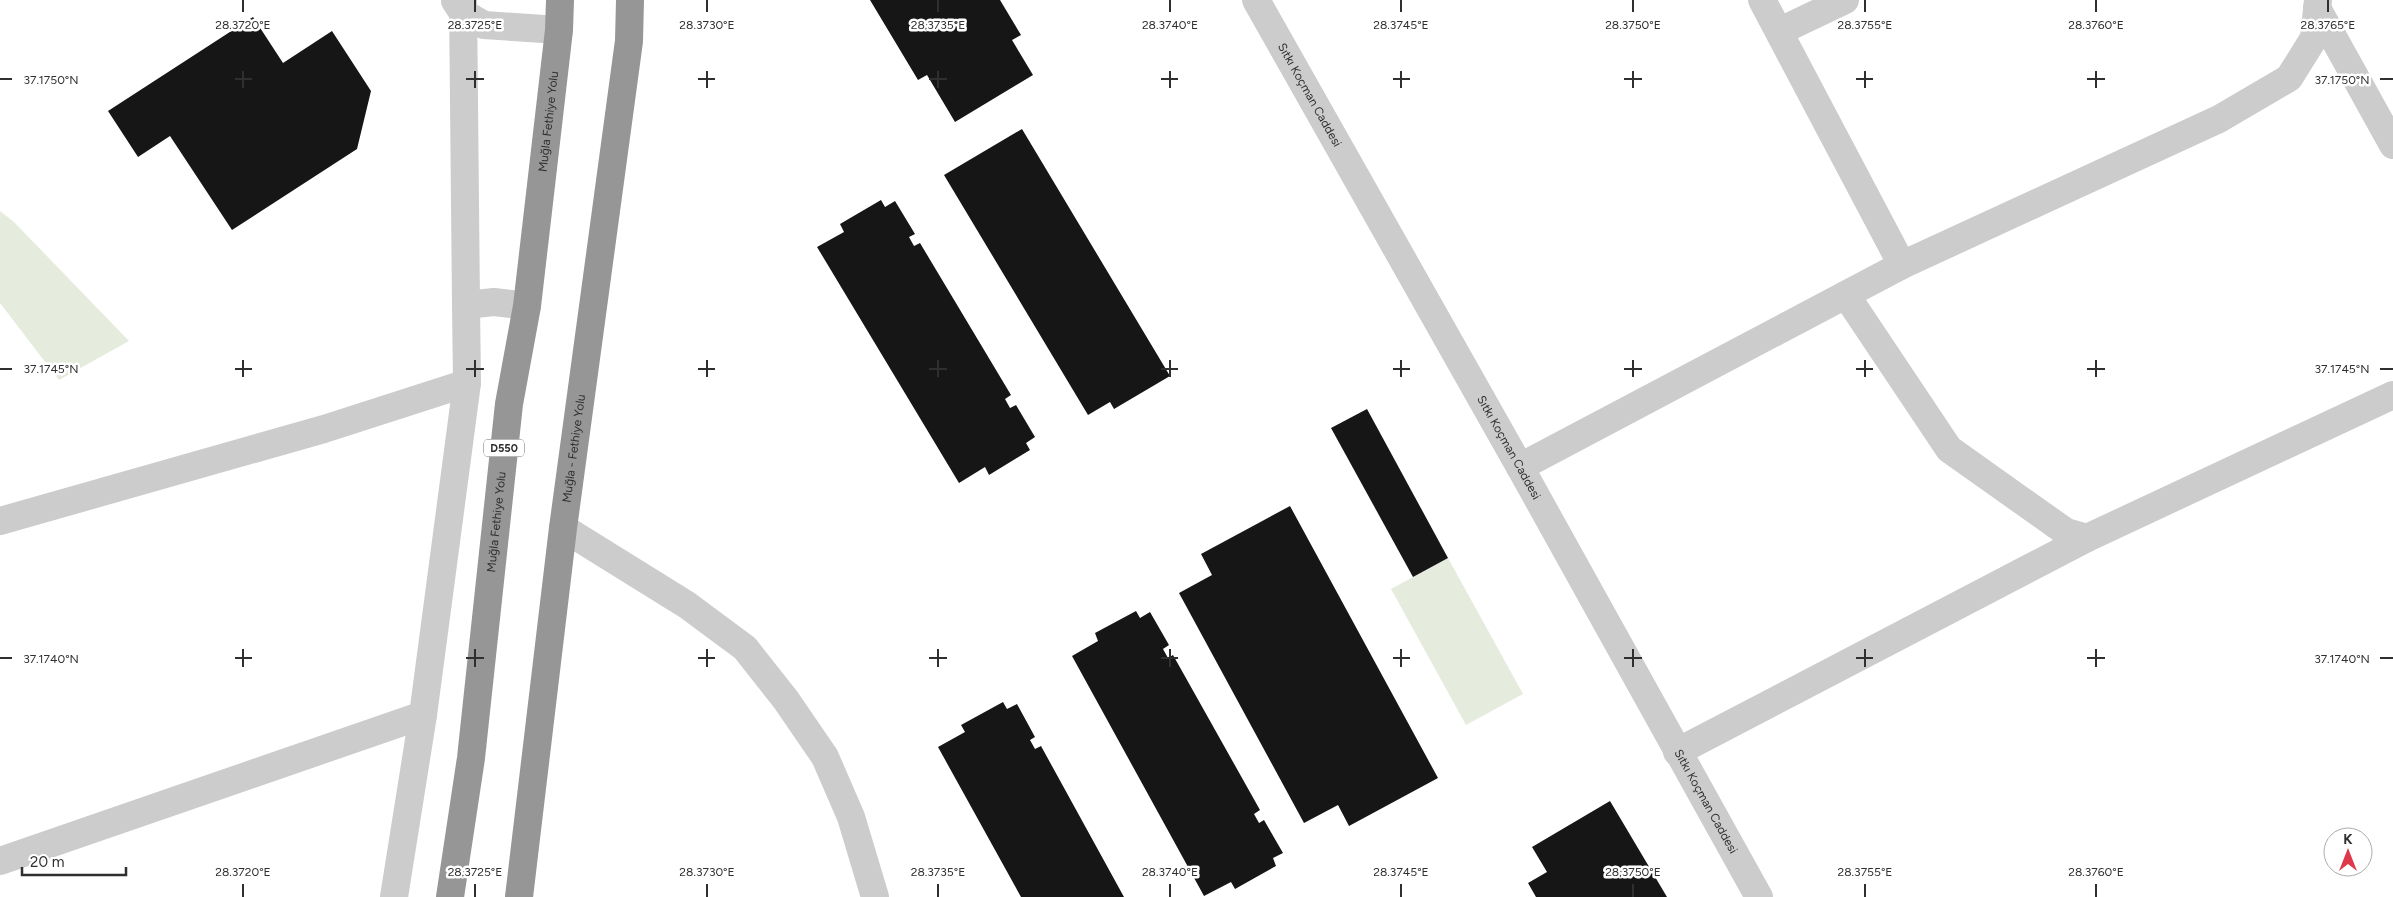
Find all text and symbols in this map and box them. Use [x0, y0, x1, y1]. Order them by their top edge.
text: 28.3720°E [215, 18, 271, 32]
text: 28.3725°E [448, 18, 502, 32]
text: 28.3730°E [679, 18, 735, 32]
text: 28.3735°E [911, 18, 965, 32]
text: 28.3740°E [1142, 18, 1198, 32]
text: 28.3745°E [1373, 18, 1429, 32]
text: 28.3750°E [1605, 18, 1661, 32]
text: 28.3755°E [1838, 18, 1892, 32]
text: 28.3760°E [2068, 18, 2124, 32]
text: 28.3765°E [2301, 18, 2355, 32]
street label: Sıtkı Koçman Caddesi [1275, 41, 1344, 149]
street label: Muğla Fethiye Yolu [536, 70, 561, 173]
text: 37.1750°N [23, 73, 79, 87]
text: 37.1750°N [2314, 73, 2370, 87]
text: 37.1745°N [24, 362, 78, 376]
text: 37.1745°N [2315, 362, 2369, 376]
street label: Muğla - Fethiye Yolu [560, 393, 588, 503]
street label: Sıtkı Koçman Caddesi [1474, 393, 1544, 502]
road number: D550 [484, 439, 524, 456]
street label: Muğla Fethiye Yolu [484, 471, 509, 573]
text: 37.1740°N [23, 652, 79, 666]
text: 37.1740°N [2314, 652, 2370, 666]
street label: Sıtkı Koçman Caddesi [1671, 747, 1740, 856]
north arrow [2323, 827, 2373, 877]
text: K [2343, 831, 2353, 848]
scale bar [22, 844, 126, 876]
text: 20 m [30, 853, 64, 871]
text: 28.3720°E [215, 865, 271, 879]
text: 28.3725°E [448, 865, 502, 879]
text: 28.3730°E [679, 865, 735, 879]
text: 28.3735°E [911, 865, 965, 879]
text: 28.3740°E [1142, 865, 1198, 879]
text: 28.3745°E [1373, 865, 1429, 879]
text: 28.3750°E [1605, 865, 1661, 879]
text: 28.3755°E [1838, 865, 1892, 879]
text: 28.3760°E [2068, 865, 2124, 879]

